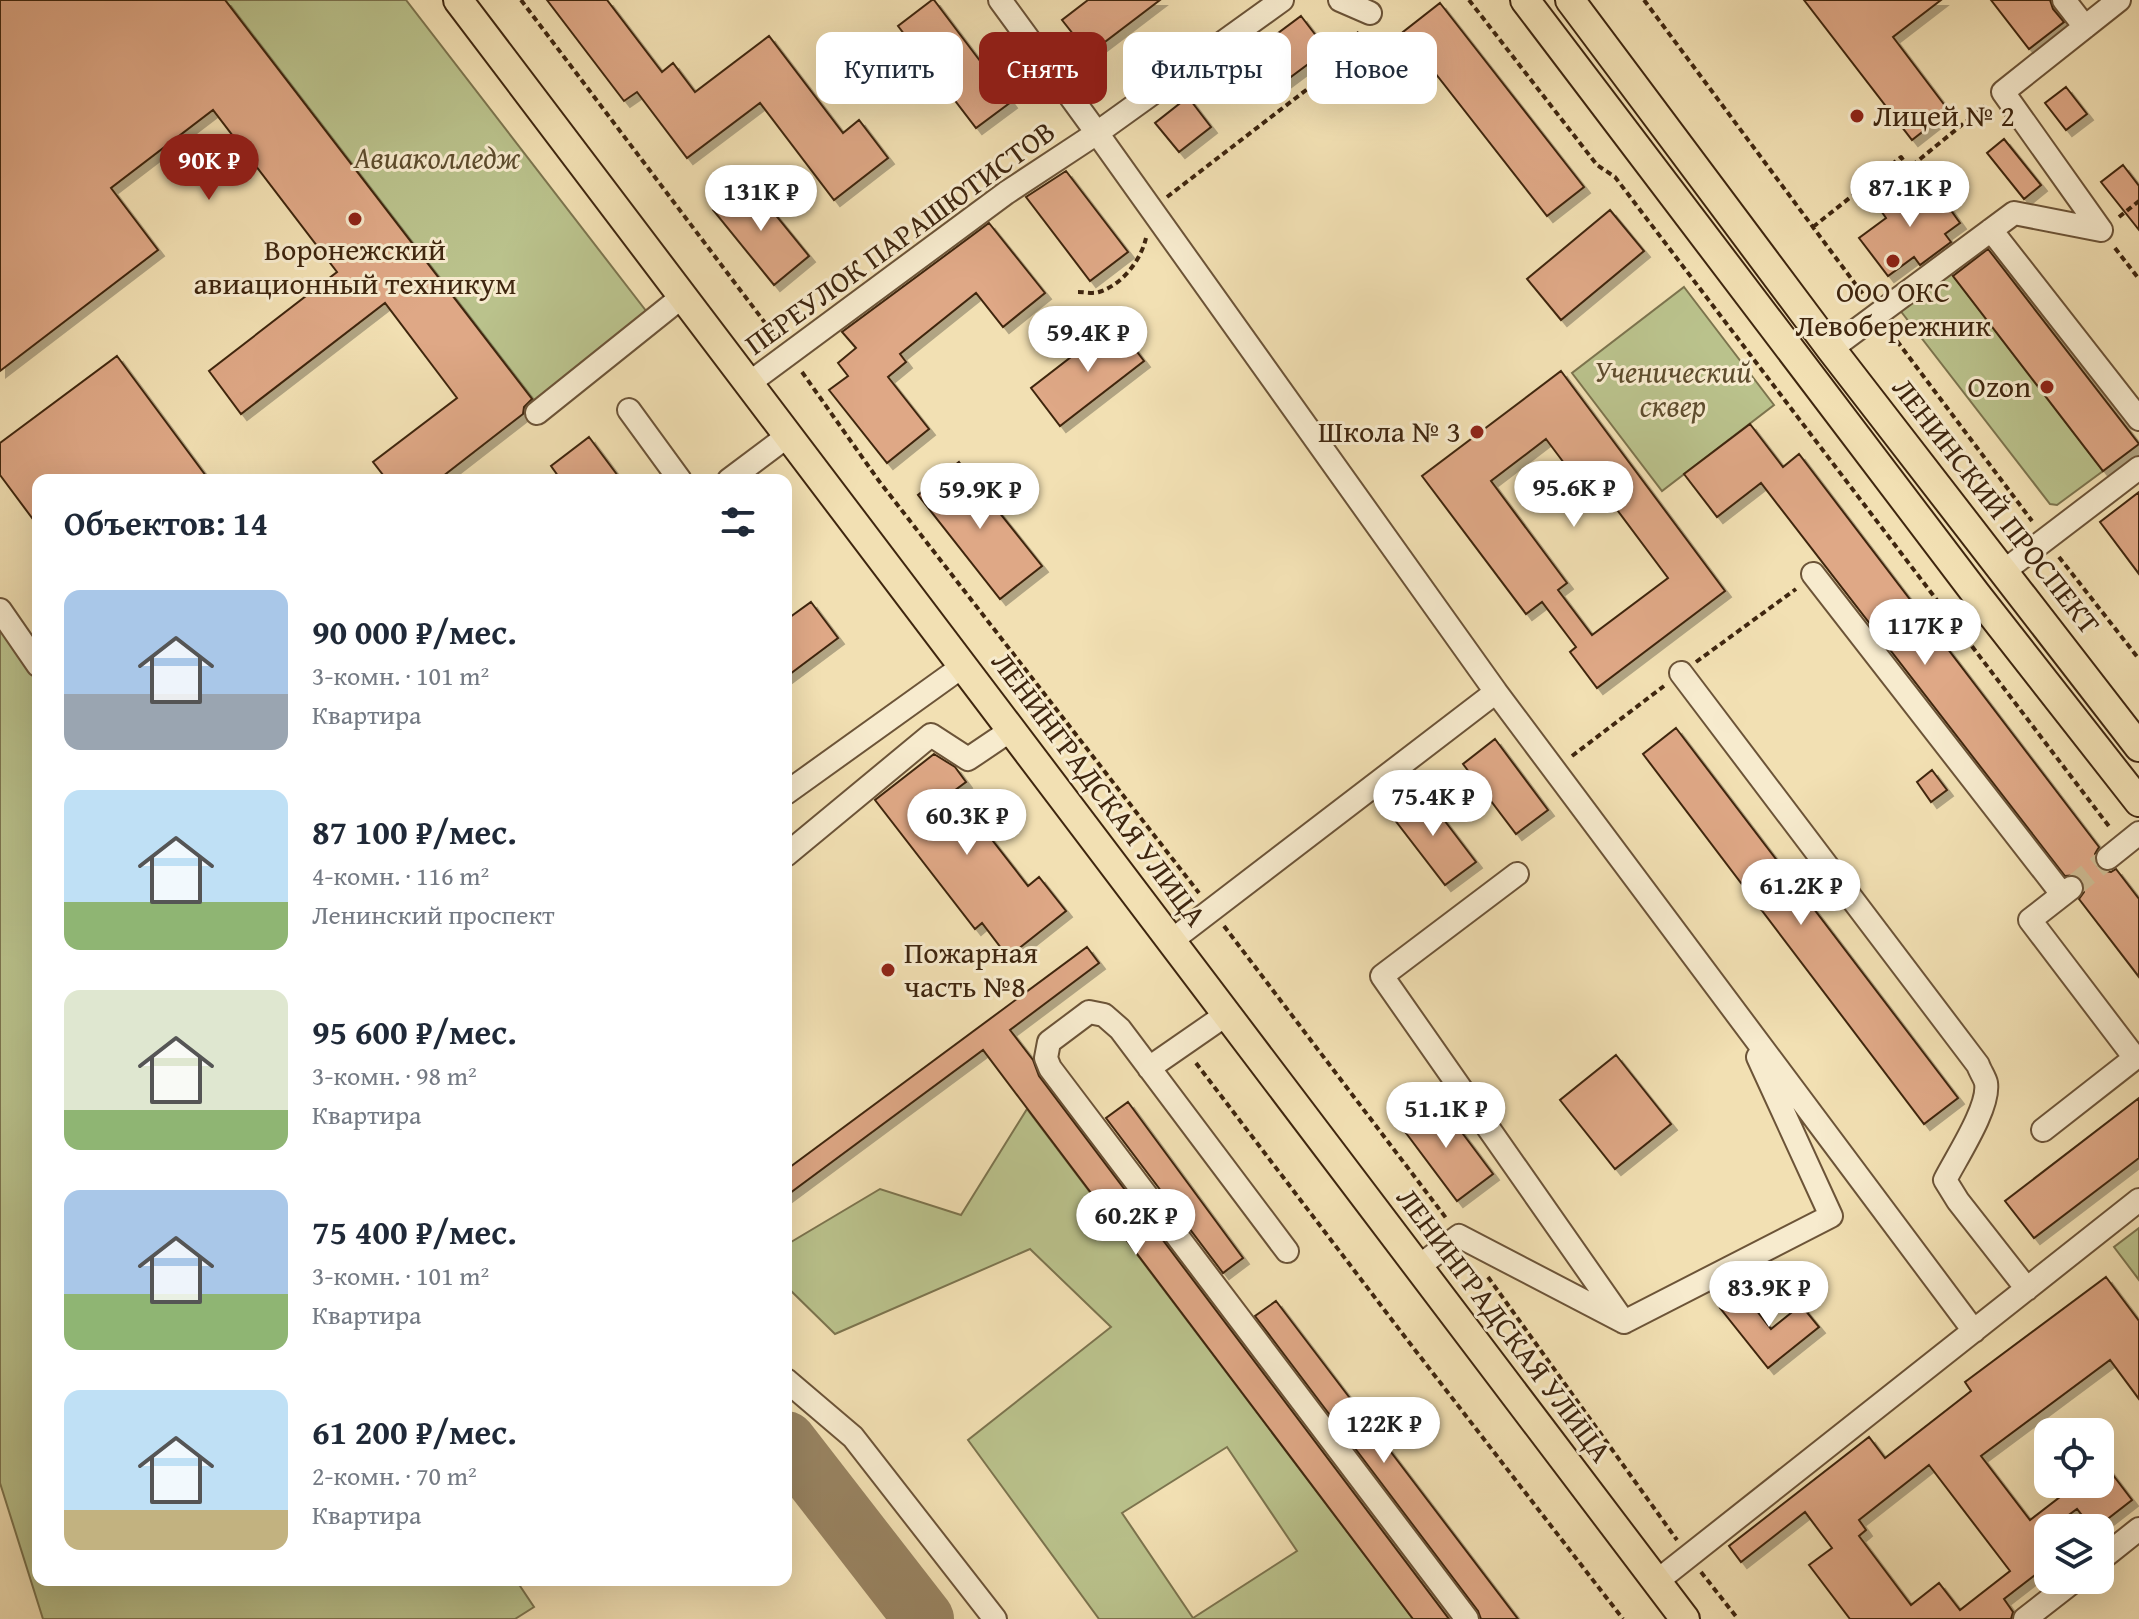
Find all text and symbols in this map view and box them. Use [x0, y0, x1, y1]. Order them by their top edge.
chip: Купить [816, 32, 963, 104]
chip: Снять [979, 32, 1107, 104]
chip: Фильтры [1123, 32, 1291, 104]
chip: Новое [1307, 32, 1437, 104]
place label: Лицей № 2 [1873, 93, 2015, 137]
marker: Лицей № 2 [1848, 107, 1866, 125]
street label: ПЕРЕУЛОК ПАРАШЮТИСТОВ [735, 109, 1064, 365]
pin: 90K ₽ [153, 134, 265, 202]
park label: Авиаколледж [353, 135, 521, 179]
text: 90K ₽ [178, 140, 240, 179]
pin: 87.1K ₽ [1836, 161, 1984, 229]
pin: 131K ₽ [696, 165, 826, 233]
text: 87.1K ₽ [1868, 167, 1952, 206]
text: 131K ₽ [723, 171, 799, 210]
marker: Воронежский авиационный техникум [346, 210, 364, 228]
place label: Воронежский авиационный техникум [193, 227, 517, 305]
marker: ООО ОКС Левобережник [1884, 252, 1902, 270]
place label: ООО ОКС Левобережник [1795, 269, 1991, 347]
pin: 59.4K ₽ [1014, 306, 1162, 374]
text: 59.4K ₽ [1046, 312, 1130, 351]
park label: Ученический сквер [1594, 349, 1752, 427]
place label: Ozon [1967, 364, 2031, 408]
street label: ЛЕНИНСКИЙ ПРОСПЕКТ [1882, 367, 2111, 643]
marker: Ozon [2038, 378, 2056, 396]
place label: Школа № 3 [1318, 409, 1461, 453]
marker: Школа № 3 [1468, 423, 1486, 441]
pin: 95.6K ₽ [1500, 461, 1648, 529]
pin: 59.9K ₽ [906, 463, 1054, 531]
text: 95.6K ₽ [1532, 467, 1616, 506]
text: 59.9K ₽ [938, 469, 1022, 508]
text: Объектов: 14 [64, 498, 268, 547]
icon: filters [716, 500, 760, 544]
pin: 117K ₽ [1860, 599, 1990, 667]
text: 117K ₽ [1887, 605, 1963, 644]
text: 90 000 ₽/мес. [312, 607, 517, 656]
icon: home [128, 622, 224, 718]
street label: ЛЕНИНГРАДСКАЯ УЛИЦА [982, 642, 1218, 935]
text: 3-комн. · 101 m² [312, 656, 489, 695]
text: Квартира [312, 695, 421, 734]
pin: 75.4K ₽ [1359, 770, 1507, 838]
text: 75.4K ₽ [1391, 776, 1475, 815]
pin: 60.3K ₽ [893, 789, 1041, 857]
text: 60.3K ₽ [925, 795, 1009, 834]
text: 87 100 ₽/мес. [312, 807, 517, 856]
icon: home [128, 822, 224, 918]
text: 4-комн. · 116 m² [312, 856, 489, 895]
pin: 61.2K ₽ [1727, 859, 1875, 927]
text: 61.2K ₽ [1759, 865, 1843, 904]
text: Ленинский проспект [312, 895, 555, 934]
place label: Пожарная часть №8 [904, 930, 1038, 1008]
marker: Пожарная часть №8 [879, 961, 897, 979]
text: 95 600 ₽/мес. [312, 1007, 517, 1056]
icon: home [128, 1022, 224, 1118]
text: 3-комн. · 98 m² [312, 1056, 477, 1095]
pin: 51.1K ₽ [1372, 1082, 1520, 1150]
text: 51.1K ₽ [1404, 1088, 1488, 1127]
text: Квартира [312, 1095, 421, 1134]
street label: ЛЕНИНГРАДСКАЯ УЛИЦА [1387, 1178, 1623, 1471]
pin: 60.2K ₽ [1062, 1189, 1210, 1257]
text: 60.2K ₽ [1094, 1195, 1178, 1234]
text: 75 400 ₽/мес. [312, 1207, 517, 1256]
icon: home [128, 1222, 224, 1318]
text: 3-комн. · 101 m² [312, 1256, 489, 1295]
pin: 83.9K ₽ [1695, 1261, 1843, 1329]
text: 83.9K ₽ [1727, 1267, 1811, 1306]
text: Квартира [312, 1295, 421, 1334]
pin: 122K ₽ [1319, 1397, 1449, 1465]
text: 122K ₽ [1346, 1403, 1422, 1442]
text: 61 200 ₽/мес. [312, 1407, 517, 1456]
map controls [2034, 1418, 2114, 1594]
button: locate [2034, 1418, 2114, 1498]
icon: home [128, 1422, 224, 1518]
text: 2-комн. · 70 m² [312, 1456, 477, 1495]
text: Квартира [312, 1495, 421, 1534]
button: layers [2034, 1514, 2114, 1594]

